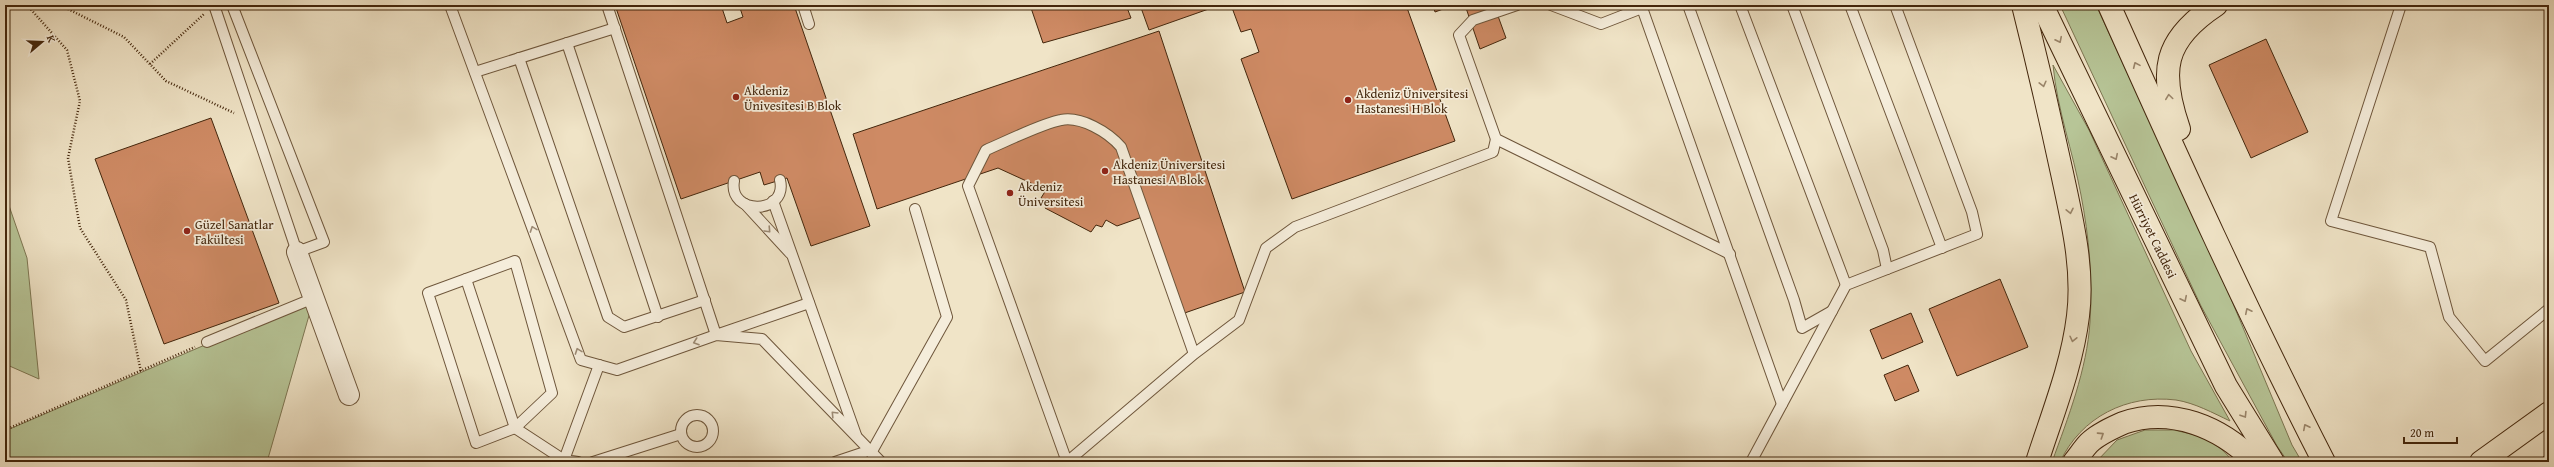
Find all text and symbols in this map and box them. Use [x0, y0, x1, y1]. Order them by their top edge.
north arrow [22, 22, 62, 62]
text: K [43, 33, 60, 45]
one-way arrow [2054, 36, 2062, 43]
one-way arrow [2133, 61, 2141, 69]
one-way arrow [2038, 80, 2046, 87]
place label: Akdeniz Ünivesitesi B Blok [744, 81, 842, 115]
place label: Akdeniz Üniversitesi Hastanesi H Blok [1356, 84, 1469, 118]
marker: Akdeniz Ünivesitesi B Blok [731, 92, 741, 102]
one-way arrow [2165, 94, 2174, 100]
marker: Akdeniz Üniversitesi Hastanesi H Blok [1343, 95, 1353, 105]
one-way arrow [2110, 153, 2118, 160]
place label: Akdeniz Üniversitesi Hastanesi A Blok [1113, 155, 1226, 189]
marker: Akdeniz Üniversitesi Hastanesi A Blok [1100, 166, 1110, 176]
place label: Akdeniz Üniversitesi [1018, 177, 1084, 211]
marker: Akdeniz Üniversitesi [1005, 188, 1015, 198]
street label: Hürriyet Caddesi [2124, 191, 2182, 282]
one-way arrow [2066, 207, 2074, 214]
place label: Güzel Sanatlar Fakültesi [195, 215, 274, 249]
one-way arrow [763, 225, 771, 233]
marker: Güzel Sanatlar Fakültesi [182, 226, 192, 236]
one-way arrow [529, 226, 537, 233]
one-way arrow [2179, 295, 2187, 303]
one-way arrow [2245, 308, 2253, 315]
one-way arrow [2069, 336, 2077, 342]
one-way arrow [692, 338, 699, 346]
one-way arrow [574, 348, 582, 355]
one-way arrow [831, 411, 839, 419]
one-way arrow [2239, 411, 2246, 418]
scale bar [2404, 419, 2457, 445]
one-way arrow [2304, 424, 2311, 432]
text: 20 m [2410, 424, 2434, 441]
one-way arrow [2097, 432, 2104, 440]

